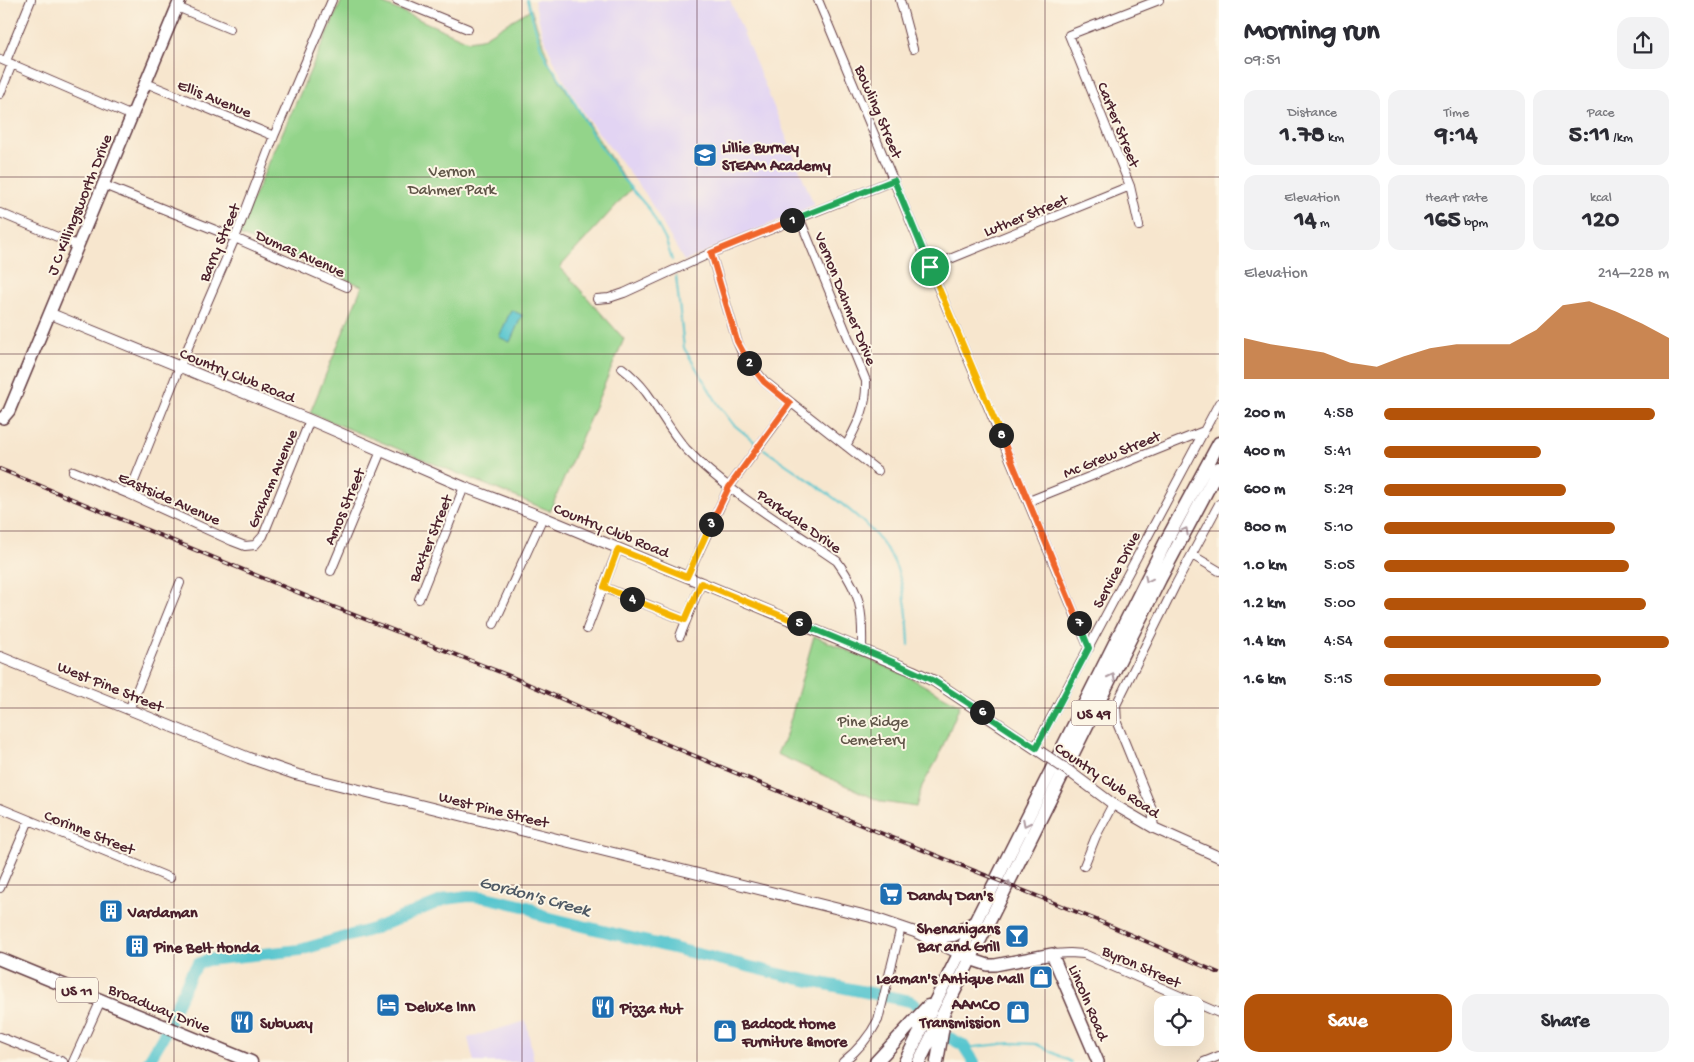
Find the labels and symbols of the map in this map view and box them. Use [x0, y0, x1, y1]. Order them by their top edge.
street label: Bowling Street [848, 62, 905, 163]
street label: Ellis Avenue [174, 77, 254, 124]
street label: Carter Street [1091, 80, 1143, 172]
street label: J C Killingsworth Drive [44, 131, 118, 279]
place label: Lillie Burney STEAM Academy [722, 140, 831, 177]
school or university icon: Lillie Burney STEAM Academy [692, 142, 718, 168]
park label: Vernon Dahmer Park [407, 164, 498, 201]
street label: Luther Street [982, 191, 1072, 243]
street label: Barry Street [196, 200, 247, 286]
pin: 1 [780, 208, 804, 232]
street label: Dumas Avenue [251, 227, 348, 284]
street label: Vernon Dahmer Drive [808, 229, 879, 369]
pin [909, 246, 951, 288]
street label: Country Club Road [176, 345, 299, 410]
pin: 2 [736, 350, 762, 376]
pin: 8 [988, 422, 1014, 448]
street label: Graham Avenue [245, 426, 304, 532]
street label: Mc Grew Street [1061, 428, 1165, 484]
street label: Amos Street [322, 465, 371, 549]
street label: Eastside Avenue [114, 469, 223, 532]
street label: Parkdale Drive [751, 486, 845, 560]
street label: Baxter Street [406, 492, 459, 587]
street label: Country Club Road [550, 500, 673, 565]
pin: 3 [698, 512, 724, 536]
street label: Service Drive [1090, 528, 1147, 612]
one-way arrow [1179, 528, 1189, 537]
one-way arrow [1143, 574, 1154, 583]
pin: 4 [620, 586, 644, 612]
pin: 5 [786, 610, 812, 636]
pin: 7 [1066, 610, 1092, 636]
street label: West Pine Street [54, 658, 167, 719]
one-way arrow [1106, 673, 1117, 682]
pin: 6 [970, 700, 994, 724]
road number: US 49 [1072, 700, 1116, 726]
park label: Pine Ridge Cemetery [837, 714, 909, 751]
street label: Country Club Road [1050, 740, 1164, 825]
street label: West Pine Street [436, 789, 552, 835]
street label: Corinne Street [41, 807, 138, 862]
one-way arrow [1022, 818, 1032, 827]
water label: Gordon's Creek [477, 873, 594, 923]
supermarket icon: Dandy Dan's [878, 881, 904, 907]
one-way arrow [1002, 881, 1012, 890]
place label: Dandy Dan's [906, 888, 994, 907]
building icon: Vardaman [98, 898, 124, 924]
place label: Vardaman [127, 905, 198, 924]
place label: Shenanigans Bar and Grill [917, 921, 1001, 958]
bar icon: Shenanigans Bar and Grill [1004, 923, 1030, 949]
building icon: Pine Belt Honda [124, 933, 150, 959]
place label: Pine Belt Honda [153, 940, 261, 959]
street label: Byron Street [1097, 942, 1184, 995]
street label: Lincoln Road [1062, 963, 1112, 1046]
shop icon: Leaman's Antique Mall [1028, 964, 1054, 990]
place label: Leaman's Antique Mall [876, 971, 1024, 990]
road number: US 11 [56, 978, 98, 1002]
street label: Broadway Drive [104, 981, 213, 1040]
hotel icon: Deluxe Inn [375, 992, 401, 1018]
restaurant icon: Pizza Hut [590, 994, 616, 1020]
place label: AAMCO Transmission [918, 997, 1000, 1034]
place label: Deluxe Inn [404, 999, 476, 1018]
shop icon: AAMCO Transmission [1005, 999, 1031, 1025]
place label: Pizza Hut [619, 1001, 684, 1020]
restaurant icon: Subway [229, 1009, 255, 1035]
place label: Subway [260, 1016, 313, 1035]
place label: Badcock Home Furniture &more [741, 1016, 848, 1053]
shop icon: Badcock Home Furniture &more [712, 1018, 738, 1044]

